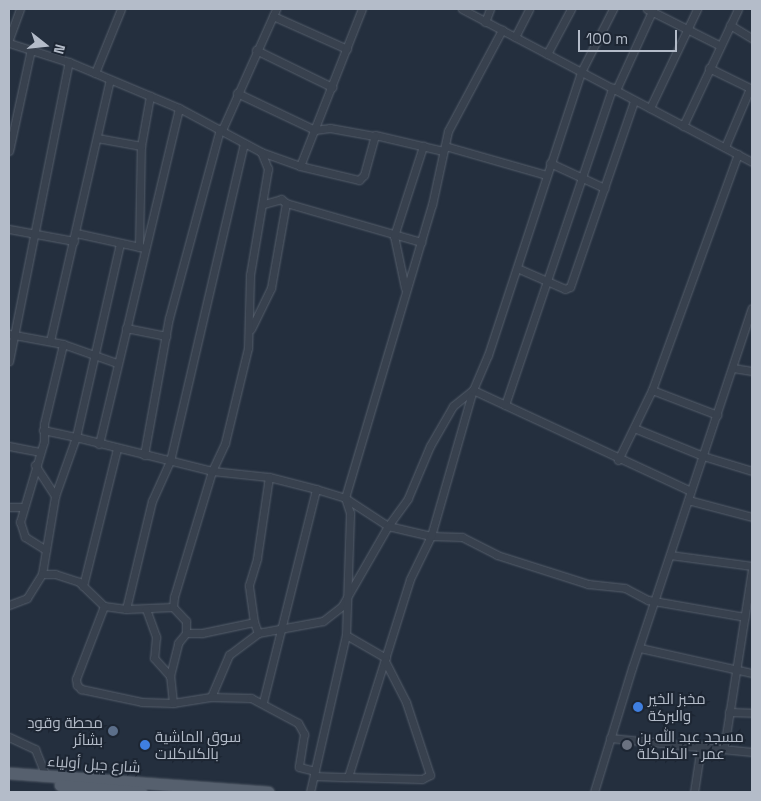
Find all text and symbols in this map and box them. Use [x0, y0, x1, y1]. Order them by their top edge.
north arrow [20, 20, 70, 70]
scale bar [581, 20, 680, 52]
text: 100 m [586, 29, 628, 48]
text: N [49, 42, 69, 56]
place label: مخبز الخير والبركة [648, 689, 706, 724]
marker: مخبز الخير والبركة [632, 701, 644, 713]
place label: محطة وقود بشائر [27, 713, 103, 748]
marker: محطة وقود بشائر [107, 725, 119, 737]
place label: سوق الماشية بالكلاكلات [155, 727, 241, 762]
place label: مسجد عبد الله بن عمر - الكلاكلة [637, 727, 744, 762]
marker: سوق الماشية بالكلاكلات [139, 739, 151, 751]
marker: مسجد عبد الله بن عمر - الكلاكلة [621, 739, 633, 751]
street label: شارع جبل أولياء [47, 752, 141, 776]

